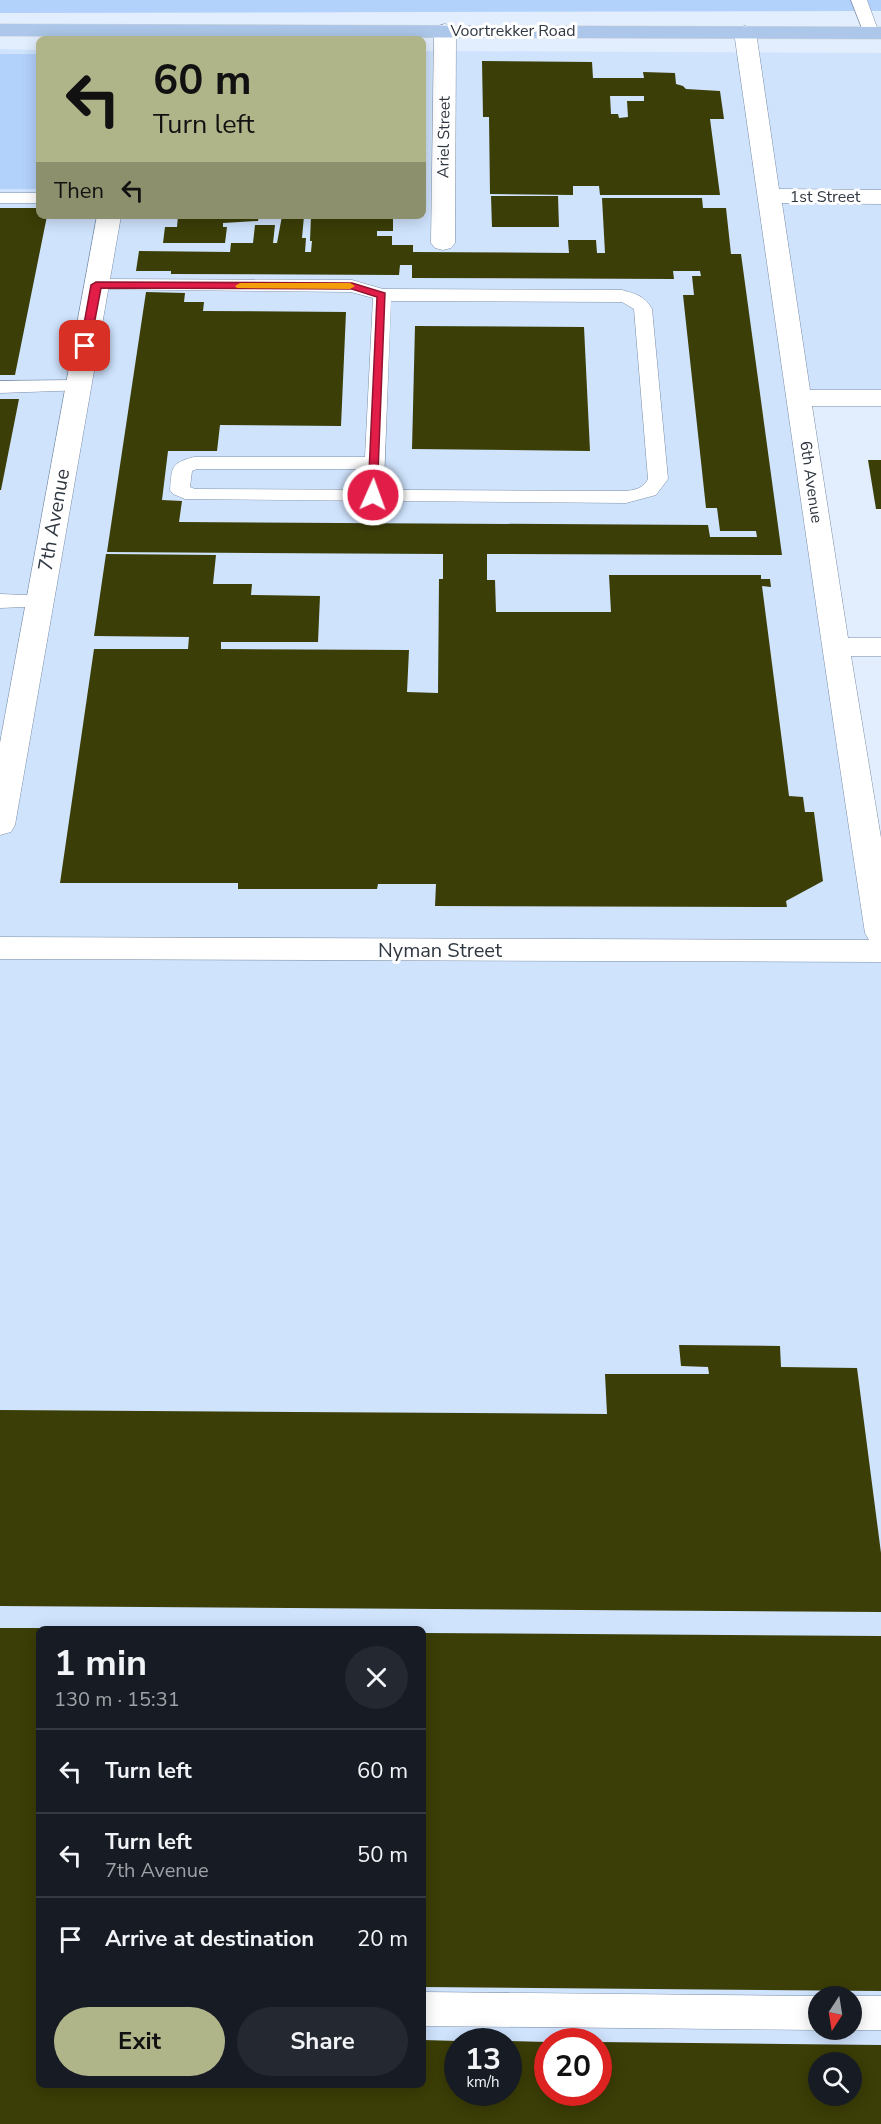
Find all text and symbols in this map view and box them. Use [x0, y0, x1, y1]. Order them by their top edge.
street label: Voortrekker Road [449, 20, 576, 42]
text: 60 m [153, 52, 252, 109]
icon: left [54, 60, 132, 138]
street label: Ariel Street [432, 95, 456, 178]
text: Turn left [153, 106, 254, 143]
icon: left [116, 174, 149, 207]
text: Then [54, 176, 104, 206]
street label: 1st Street [790, 186, 861, 208]
pin [59, 320, 110, 371]
icon: arrive [68, 329, 101, 362]
street label: 6th Avenue [794, 439, 828, 525]
position arrow [341, 463, 405, 527]
street label: 7th Avenue [32, 467, 76, 573]
street label: Nyman Street [378, 937, 503, 964]
text: 1 min [54, 1639, 147, 1688]
button: close [345, 1646, 408, 1709]
text: 130 m · 15:31 [54, 1686, 180, 1713]
icon: left [54, 1755, 87, 1788]
text: Turn left [105, 1756, 192, 1786]
text: 60 m [357, 1756, 408, 1786]
text: Turn left [105, 1827, 192, 1857]
icon: left [54, 1839, 87, 1872]
text: 50 m [357, 1840, 408, 1870]
text: 7th Avenue [105, 1857, 209, 1884]
icon: arrive [54, 1923, 87, 1956]
text: Arrive at destination [105, 1924, 314, 1954]
text: 20 m [357, 1924, 408, 1954]
north arrow [808, 1986, 862, 2040]
map controls [808, 1986, 862, 2106]
button: Exit [54, 2007, 225, 2076]
button: Share [237, 2007, 408, 2076]
speed limit sign: 20 [534, 2028, 612, 2106]
text: 13 [465, 2039, 501, 2080]
button: search [808, 2052, 862, 2106]
text: km/h [466, 2072, 500, 2092]

